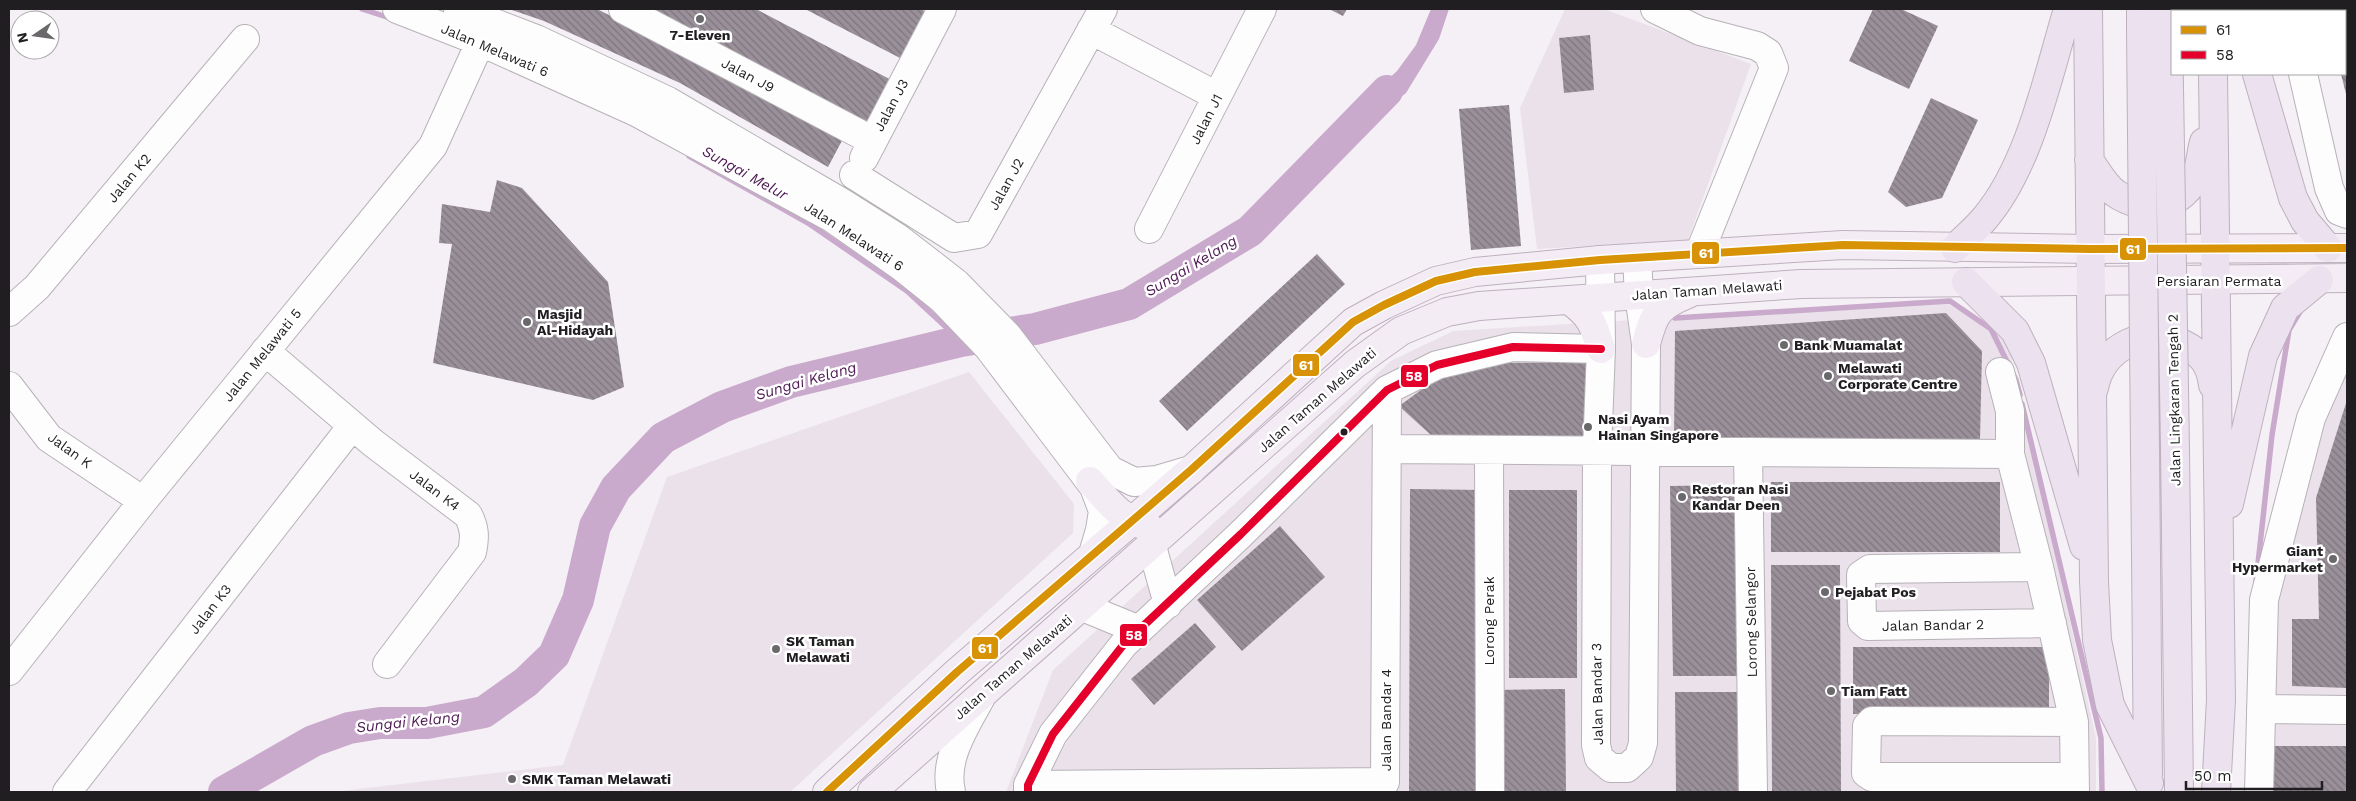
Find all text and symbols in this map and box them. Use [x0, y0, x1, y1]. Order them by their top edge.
north arrow [10, 10, 60, 60]
legend [2171, 10, 2346, 75]
marker: 7-Eleven [694, 13, 706, 25]
street label: Jalan Melawati 6 [439, 20, 551, 80]
text: 61 [2216, 21, 2231, 39]
place label: 7-Eleven [670, 27, 730, 43]
text: N [13, 31, 31, 45]
text: 58 [2216, 46, 2234, 64]
street label: Jalan J9 [719, 54, 777, 96]
street label: Jalan J3 [871, 76, 911, 134]
street label: Jalan J1 [1187, 91, 1225, 147]
water label: Sungai Melur [699, 142, 792, 205]
street label: Jalan K2 [104, 150, 154, 206]
street label: Jalan J2 [985, 155, 1027, 213]
street label: Jalan Melawati 6 [801, 198, 907, 274]
water label: Sungai Kelang [1142, 231, 1240, 301]
line badge: 61 [2119, 237, 2147, 261]
line badge: 61 [1691, 241, 1720, 265]
text: 61 [2126, 241, 2140, 257]
text: 61 [1699, 245, 1713, 261]
street label: Persiaran Permata [2157, 273, 2281, 289]
street label: Jalan Taman Melawati [1631, 277, 1783, 303]
street label: Jalan Melawati 5 [220, 305, 304, 405]
place label: Masjid Al-Hidayah [537, 306, 613, 338]
street label: Jalan Lingkaran Tengah 2 [2164, 314, 2184, 486]
marker: Masjid Al-Hidayah [521, 316, 533, 328]
place label: Bank Muamalat [1794, 337, 1902, 353]
marker: Bank Muamalat [1778, 339, 1790, 351]
street label: Jalan Taman Melawati [1255, 344, 1379, 456]
line badge: 61 [1292, 353, 1320, 377]
text: 61 [1299, 357, 1313, 373]
water label: Sungai Kelang [753, 358, 859, 404]
place label: Melawati Corporate Centre [1838, 360, 1958, 392]
line badge: 58 [1400, 364, 1429, 388]
text: 58 [1406, 368, 1423, 384]
marker: Melawati Corporate Centre [1822, 370, 1834, 382]
place label: Nasi Ayam Hainan Singapore [1598, 411, 1719, 443]
marker: Nasi Ayam Hainan Singapore [1582, 421, 1594, 433]
unlabelled marker [1339, 427, 1349, 437]
street label: Jalan K [45, 429, 95, 471]
street label: Jalan K4 [407, 466, 463, 514]
place label: Restoran Nasi Kandar Deen [1692, 481, 1788, 513]
marker: Restoran Nasi Kandar Deen [1676, 491, 1688, 503]
place label: Giant Hypermarket [2232, 543, 2323, 575]
marker: Giant Hypermarket [2327, 553, 2339, 565]
street label: Lorong Selangor [1742, 566, 1760, 678]
street label: Lorong Perak [1481, 576, 1497, 666]
street label: Jalan K3 [186, 581, 234, 637]
place label: Pejabat Pos [1835, 584, 1917, 600]
marker: Pejabat Pos [1819, 586, 1831, 598]
street label: Jalan Taman Melawati [951, 611, 1075, 723]
street label: Jalan Bandar 2 [1882, 616, 1984, 634]
line badge: 58 [1119, 623, 1148, 647]
text: 58 [1126, 627, 1143, 643]
place label: SK Taman Melawati [786, 633, 854, 665]
line badge: 61 [971, 636, 999, 660]
text: 61 [978, 640, 992, 656]
marker: SK Taman Melawati [770, 643, 782, 655]
street label: Jalan Bandar 3 [1588, 643, 1606, 745]
street label: Jalan Bandar 4 [1378, 669, 1394, 771]
place label: Tiam Fatt [1841, 683, 1907, 699]
marker: Tiam Fatt [1825, 685, 1837, 697]
water label: Sungai Kelang [355, 708, 461, 736]
scale bar [2186, 758, 2322, 790]
text: 50 m [2194, 767, 2231, 785]
place label: SMK Taman Melawati [522, 771, 671, 787]
marker: SMK Taman Melawati [506, 773, 518, 785]

